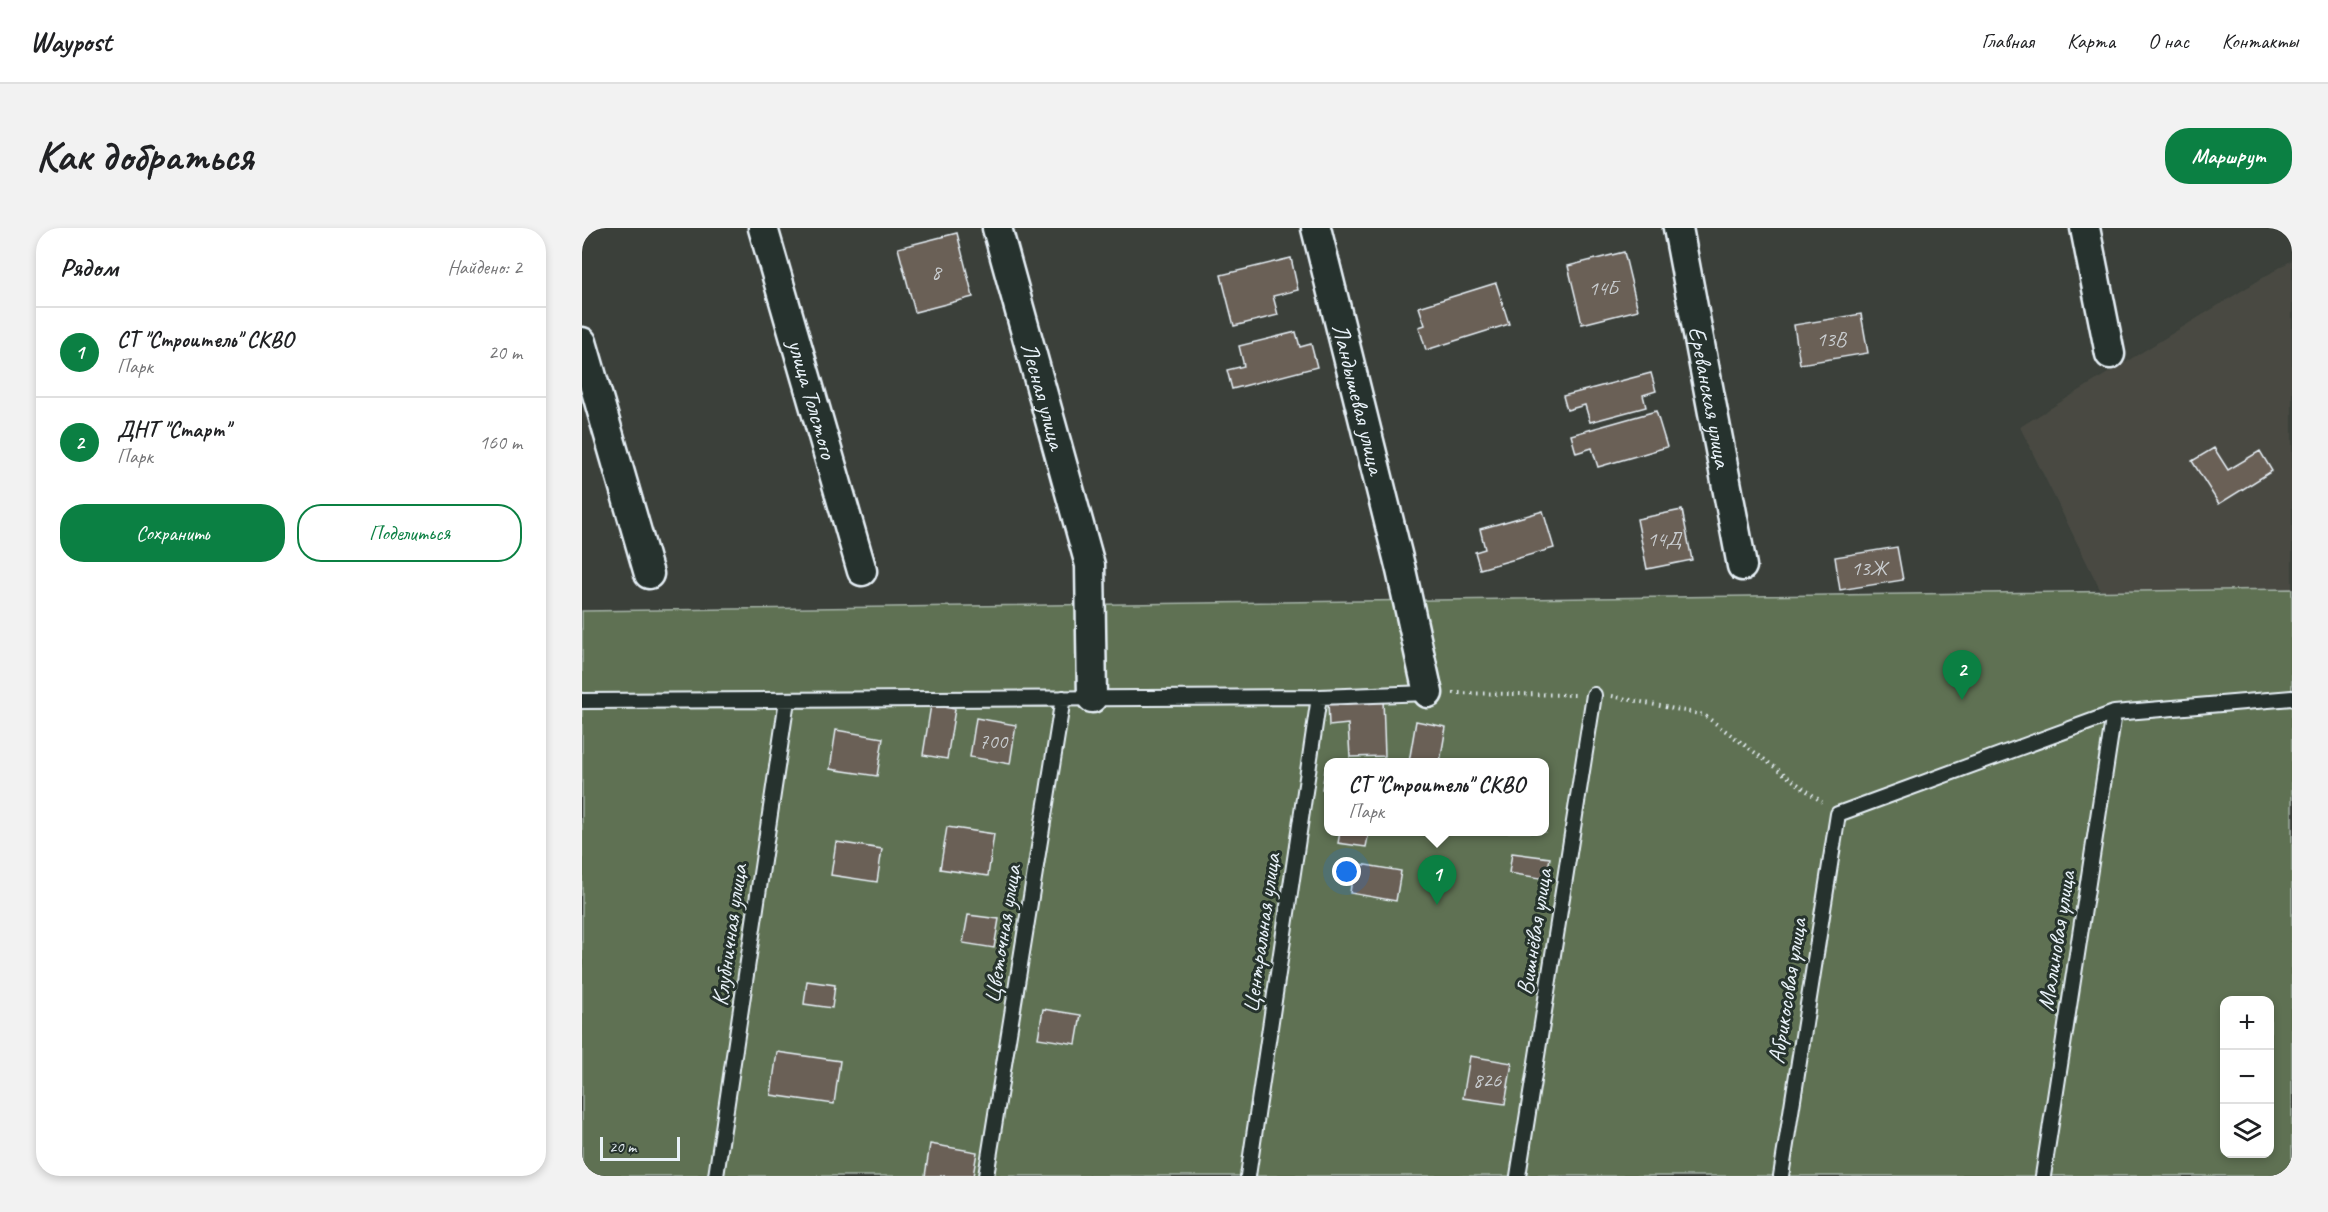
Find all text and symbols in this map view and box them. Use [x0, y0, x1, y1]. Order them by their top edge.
text: Waypost [30, 24, 111, 59]
text: Главная [1981, 28, 2034, 54]
text: Карта [2067, 28, 2115, 54]
text: О нас [2148, 28, 2189, 54]
text: Контакты [2222, 28, 2298, 54]
button: Маршрут [2165, 128, 2292, 184]
text: Как добраться [36, 130, 253, 183]
text: Рядом [60, 251, 118, 284]
text: Найдено: 2 [447, 255, 522, 280]
house number: 8 [931, 259, 943, 285]
house number: 14Б [1588, 275, 1621, 301]
street label: Ландышевая улица [1325, 320, 1392, 479]
street label: Ереванская улица [1682, 324, 1738, 472]
text: СТ "Строитель" СКВО [117, 326, 293, 354]
house number: 13В [1816, 326, 1848, 352]
street label: улица Толстого [780, 334, 844, 463]
street label: Лесная улица [1014, 339, 1073, 455]
text: 1 [75, 340, 84, 365]
text: 20 m [488, 340, 522, 365]
text: Парк [117, 354, 153, 379]
text: ДНТ "Старт" [117, 416, 230, 444]
text: 2 [75, 430, 84, 455]
text: 160 m [479, 430, 522, 455]
text: Парк [117, 444, 153, 469]
button: Сохранить [60, 504, 285, 562]
button: Поделиться [297, 504, 522, 562]
house number: 14Д [1647, 526, 1683, 552]
house number: 13Ж [1851, 555, 1890, 581]
pin: 2 [1942, 650, 1982, 700]
house number: 700 [979, 728, 1009, 754]
popup [1324, 758, 1549, 836]
text: СТ "Строитель" СКВО [1348, 771, 1525, 799]
text: Парк [1348, 799, 1384, 824]
street label: Центральная улица [1235, 850, 1287, 1015]
pin: 1 [1418, 856, 1456, 905]
your location [1332, 857, 1361, 886]
street label: Клубничная улица [704, 861, 754, 1008]
street label: Цветочная улица [976, 861, 1028, 1005]
street label: Вишнёвая улица [1509, 865, 1559, 997]
street label: Малиновая улица [2030, 868, 2082, 1013]
street label: Абрикосовая улица [1761, 915, 1814, 1066]
map controls [2220, 996, 2274, 1158]
button: + [2220, 996, 2274, 1050]
button: − [2220, 1050, 2274, 1104]
house number: 826 [1473, 1067, 1502, 1093]
button: layers [2220, 1104, 2274, 1158]
scale bar [600, 1134, 680, 1162]
text: 20 m [609, 1137, 636, 1157]

